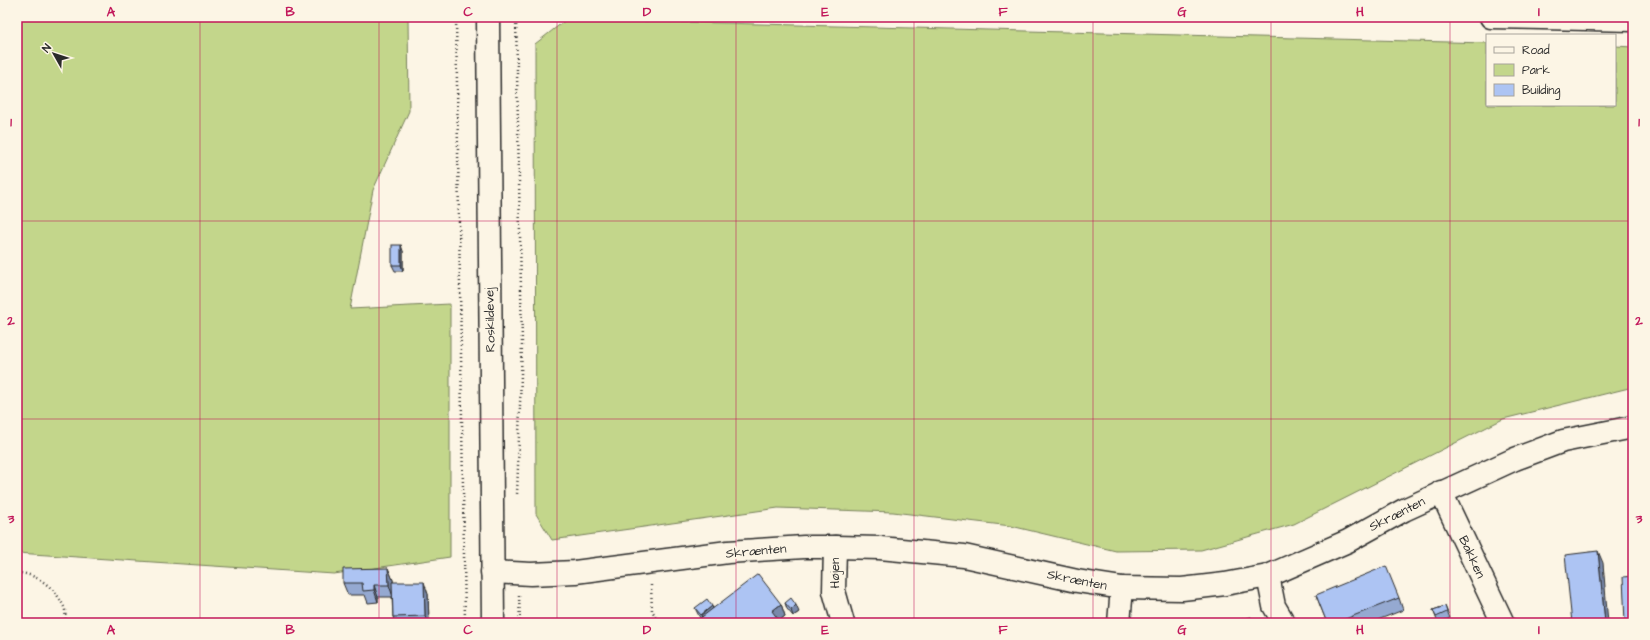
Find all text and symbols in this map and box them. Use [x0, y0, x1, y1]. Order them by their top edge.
text: A [107, 3, 116, 21]
text: B [285, 3, 295, 21]
text: C [463, 3, 473, 21]
text: D [643, 3, 652, 21]
text: E [821, 3, 829, 21]
text: F [998, 3, 1008, 21]
text: G [1177, 3, 1187, 21]
text: H [1356, 3, 1364, 21]
text: I [1538, 3, 1540, 21]
north arrow [34, 34, 74, 74]
legend [1486, 34, 1616, 106]
text: N [39, 41, 55, 55]
text: Road [1522, 42, 1550, 59]
text: Park [1522, 62, 1550, 79]
text: Building [1522, 82, 1560, 100]
text: 1 [10, 113, 12, 131]
text: 1 [1638, 113, 1640, 131]
street label: Roskildevej [480, 287, 500, 353]
text: 2 [6, 312, 15, 330]
text: 2 [1634, 312, 1643, 330]
street label: Skrænten [1366, 492, 1429, 536]
text: 3 [7, 510, 15, 528]
text: 3 [1635, 510, 1643, 528]
street label: Bakken [1454, 533, 1490, 582]
street label: Skrænten [725, 539, 788, 563]
street label: Højen [826, 557, 844, 589]
street label: Skrænten [1045, 565, 1109, 595]
text: A [107, 621, 116, 639]
text: B [285, 621, 295, 639]
text: C [463, 621, 473, 639]
text: D [643, 621, 652, 639]
text: E [821, 621, 829, 639]
text: F [998, 621, 1008, 639]
text: G [1177, 621, 1187, 639]
text: H [1356, 621, 1364, 639]
text: I [1538, 621, 1540, 639]

